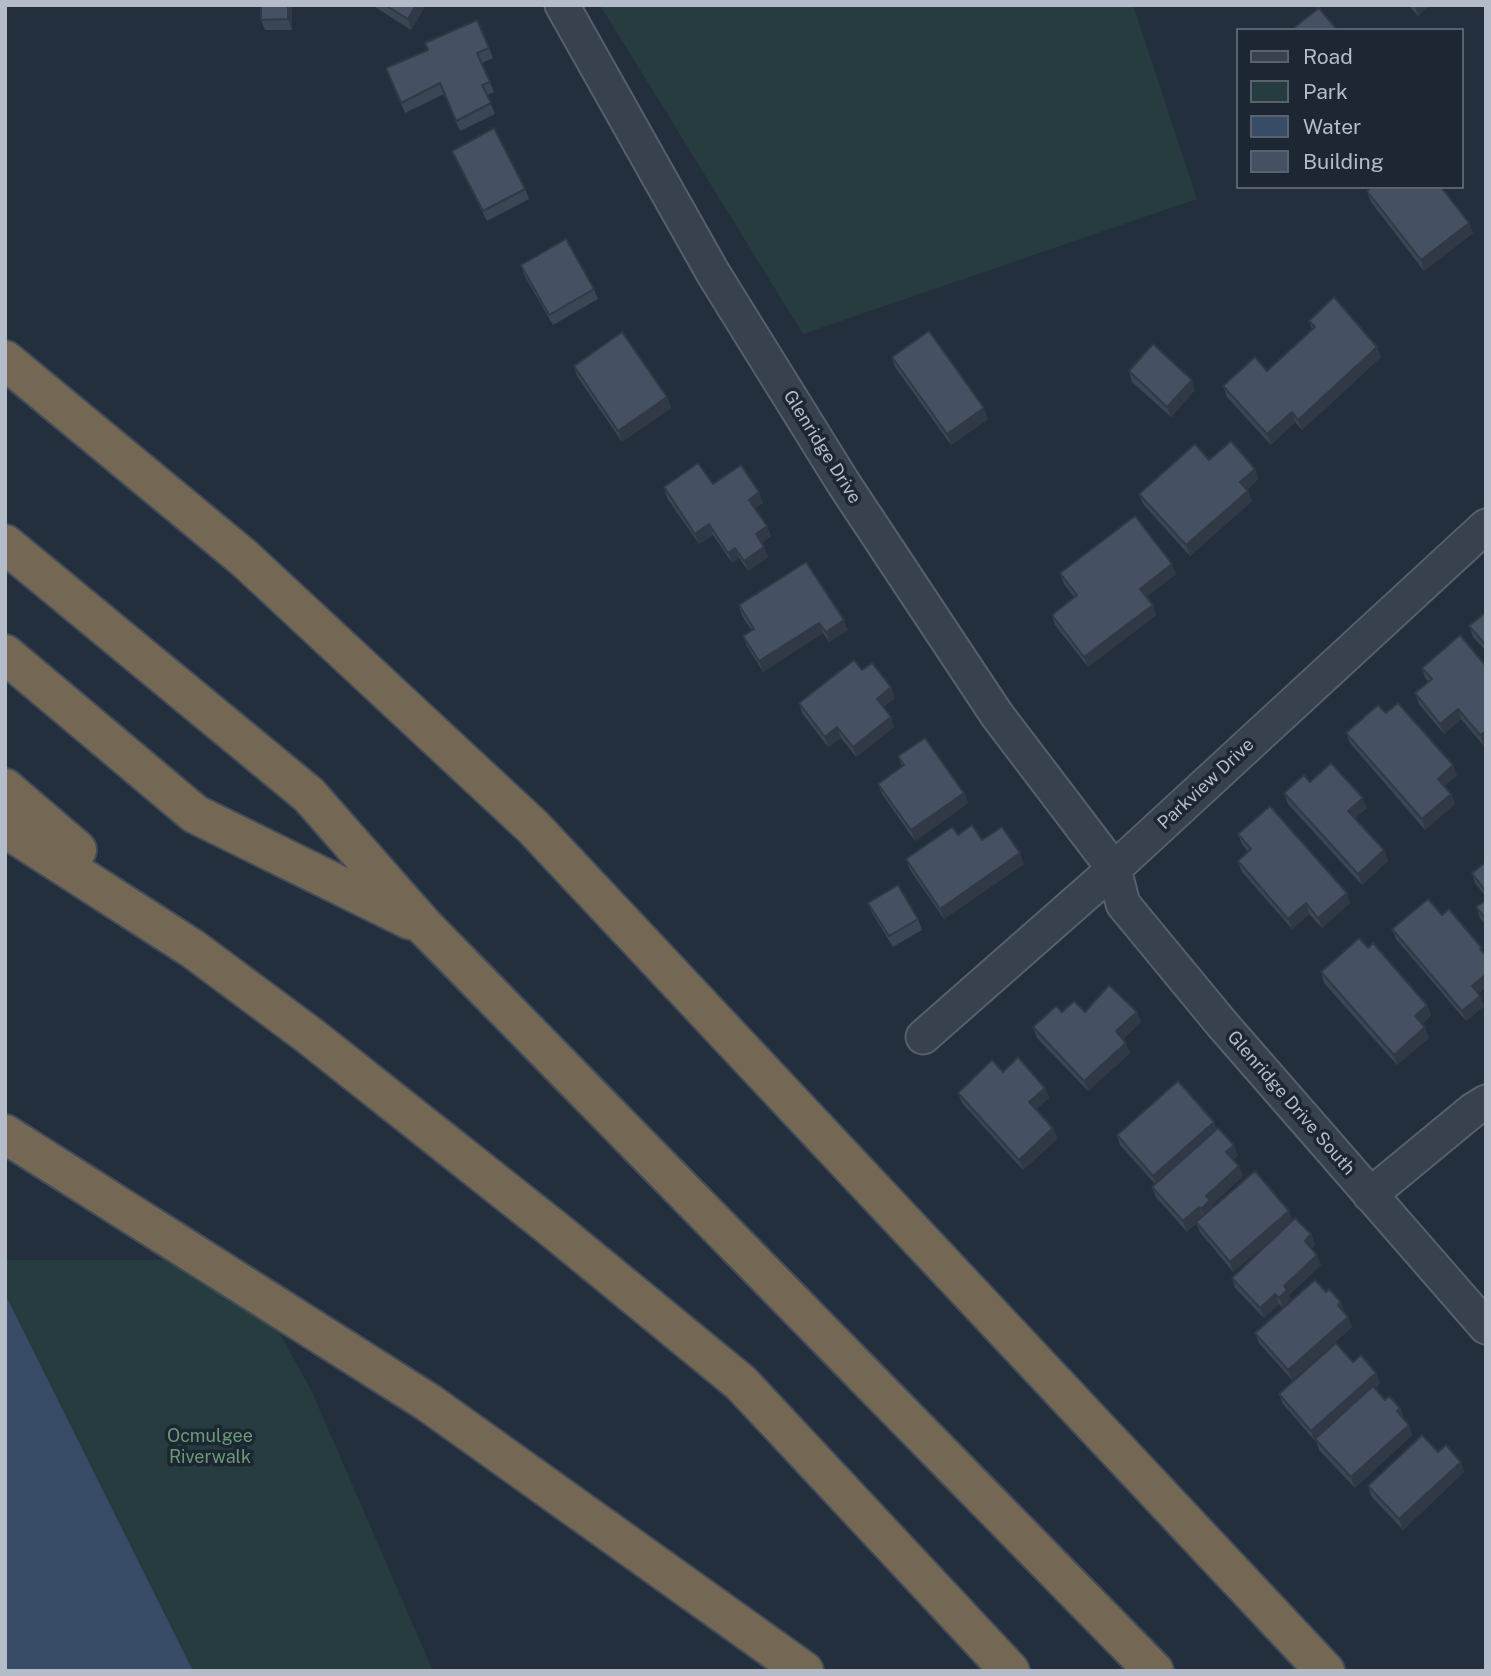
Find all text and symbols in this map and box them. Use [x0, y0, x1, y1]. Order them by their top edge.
legend [1236, 28, 1463, 189]
text: Road [1303, 44, 1353, 69]
text: Park [1303, 79, 1348, 104]
text: Water [1303, 114, 1361, 139]
text: Building [1303, 149, 1384, 174]
street label: Glenridge Drive [779, 386, 865, 508]
street label: Parkview Drive [1153, 734, 1259, 834]
street label: Glenridge Drive South [1223, 1027, 1359, 1179]
park label: Ocmulgee Riverwalk [167, 1425, 253, 1468]

